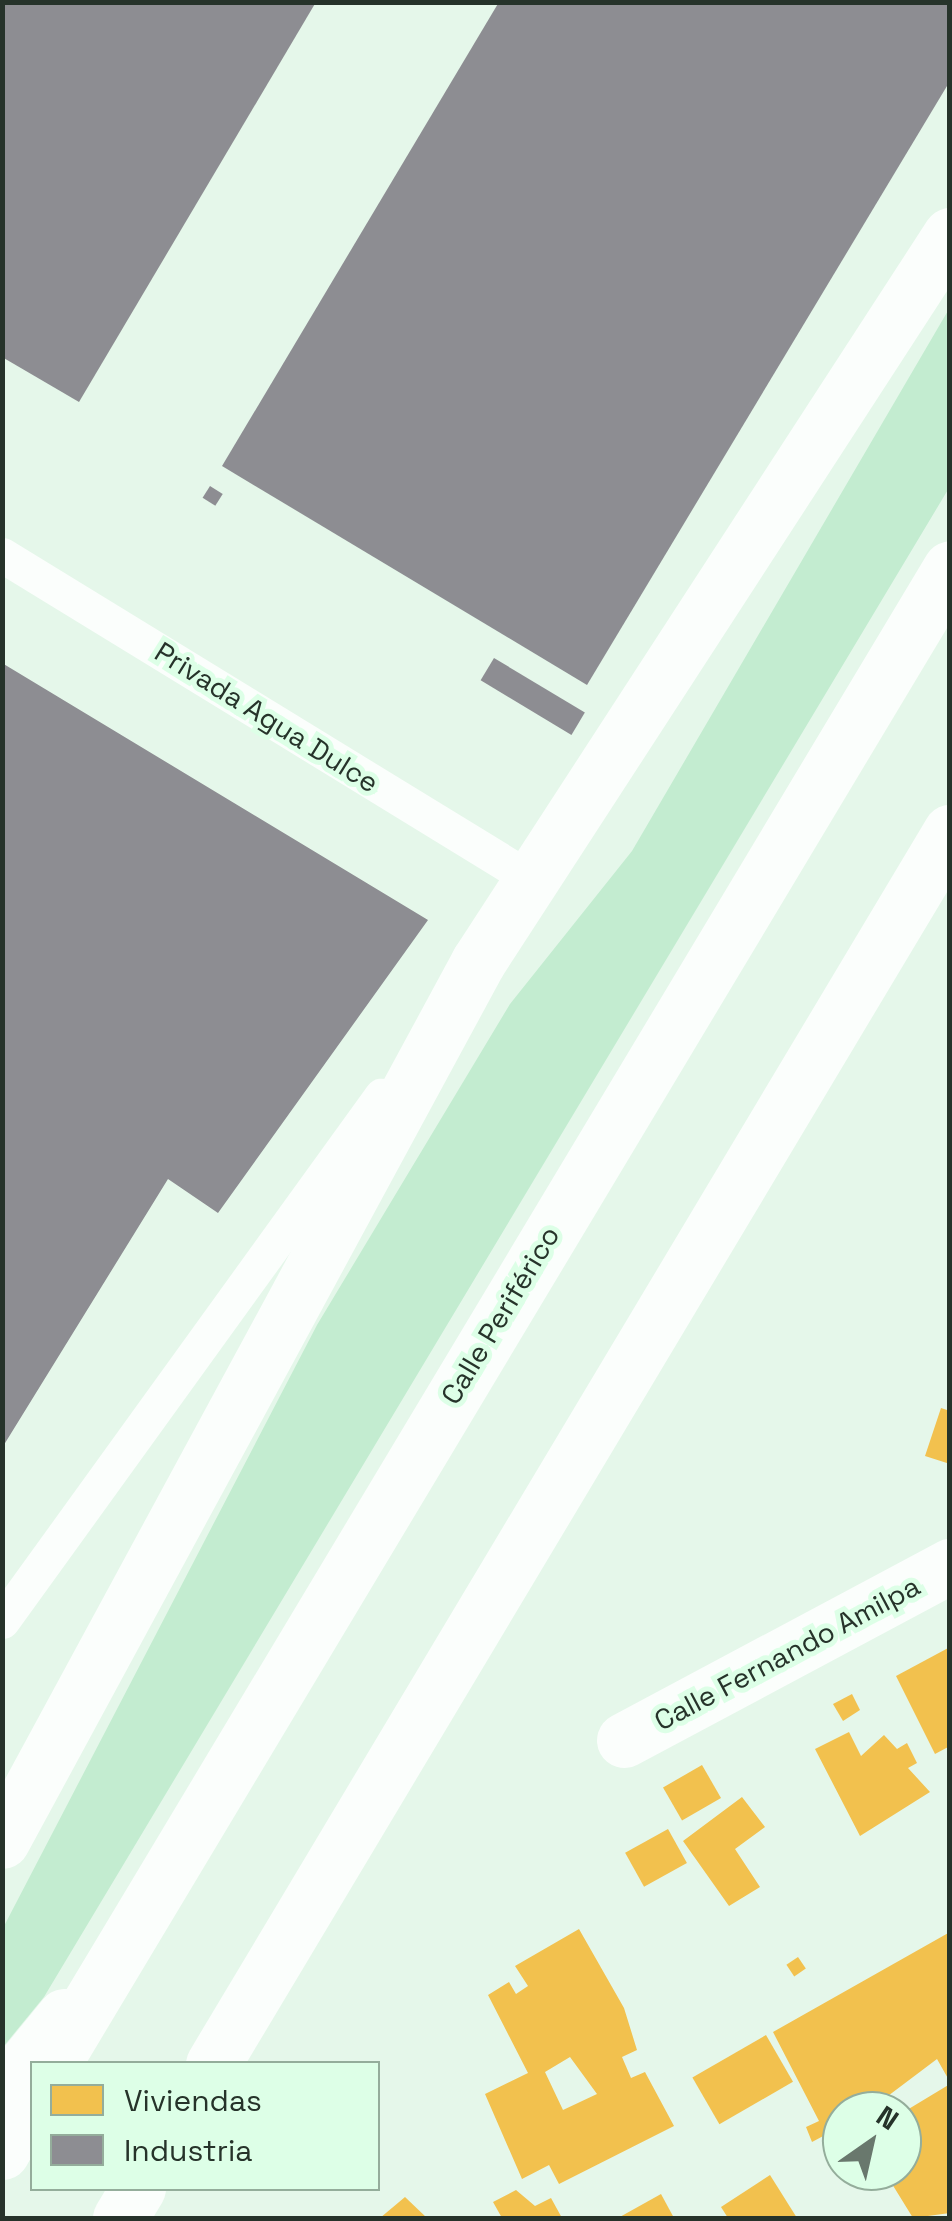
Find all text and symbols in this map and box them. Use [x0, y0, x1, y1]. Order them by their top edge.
street label: Privada Agua Dulce [149, 634, 385, 800]
street label: Calle Periférico [434, 1220, 566, 1410]
street label: Calle Fernando Amilpa [648, 1569, 926, 1737]
legend [30, 2061, 380, 2191]
text: Viviendas [124, 2081, 262, 2120]
north arrow [822, 2091, 922, 2191]
text: N [870, 2098, 905, 2138]
text: Industria [124, 2131, 253, 2170]

